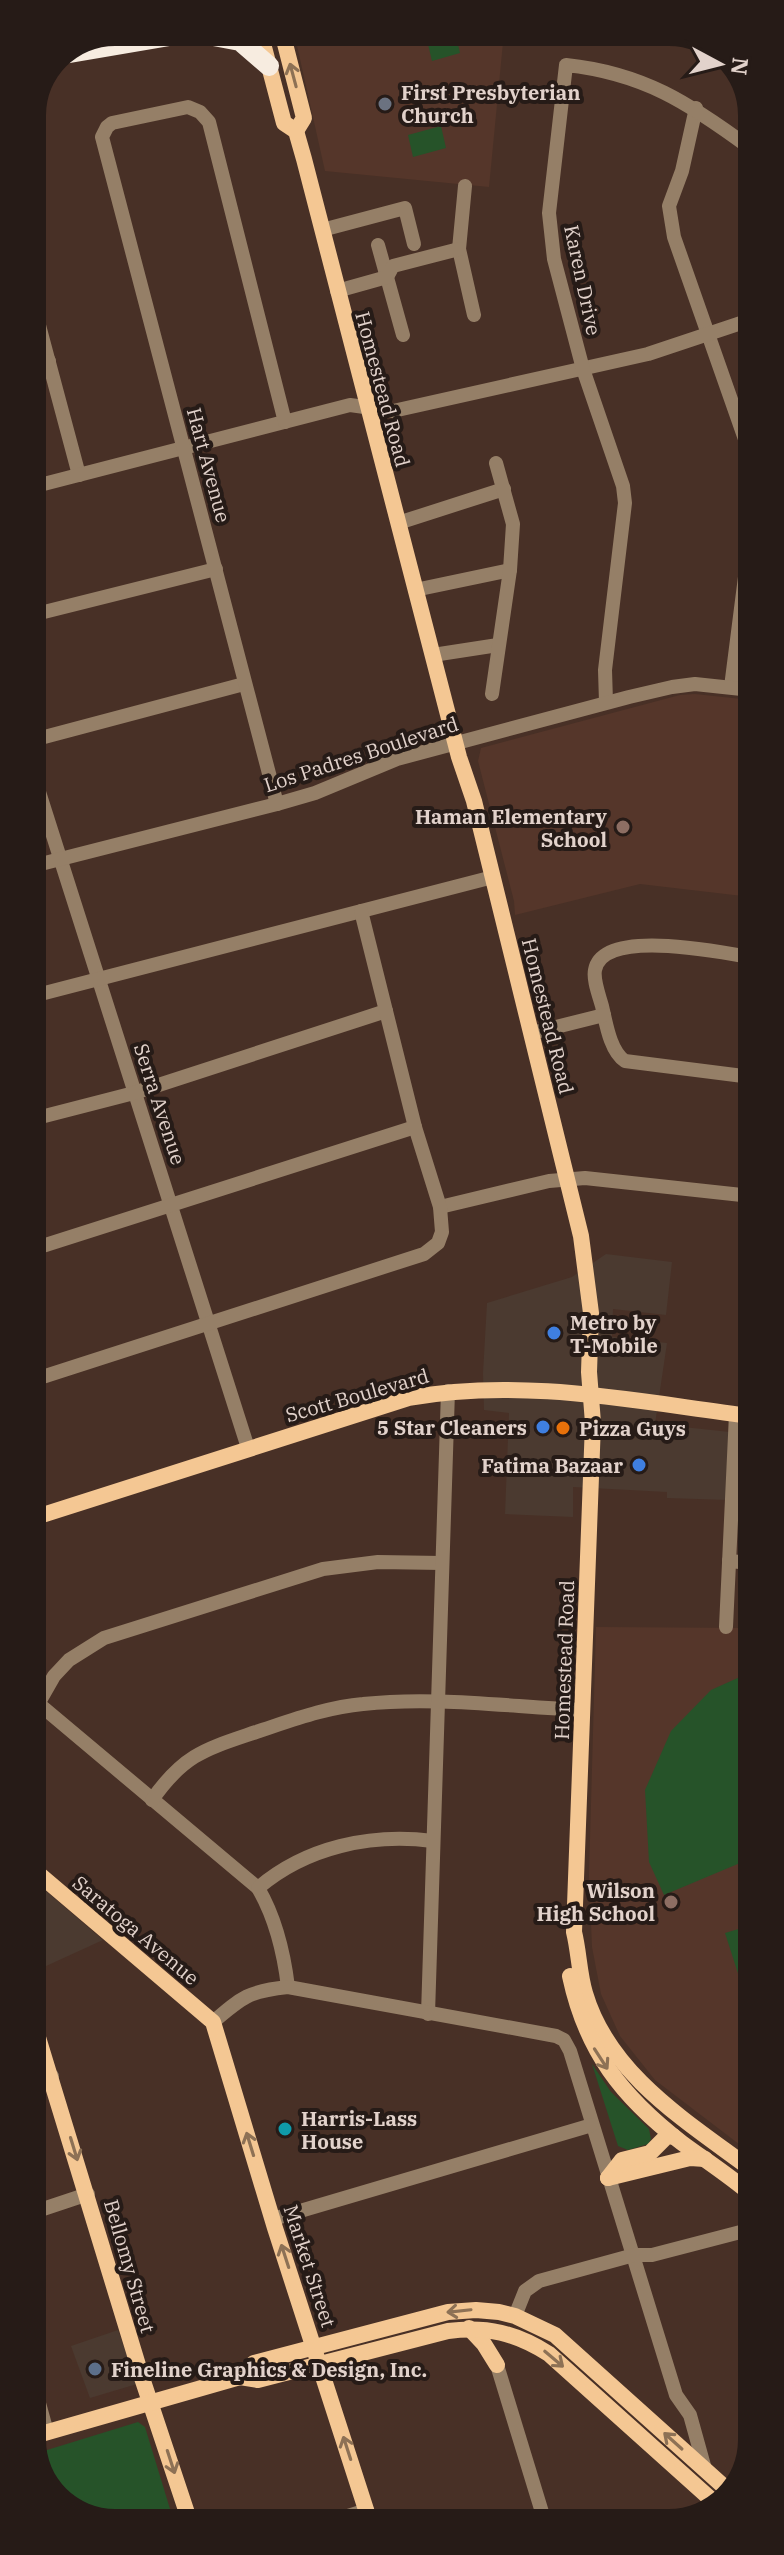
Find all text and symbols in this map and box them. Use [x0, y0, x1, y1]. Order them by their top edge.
north arrow [680, 24, 760, 104]
text: N [725, 56, 756, 77]
one-way arrow [284, 63, 299, 89]
place label: First Presbyterian Church [401, 79, 580, 129]
marker: First Presbyterian Church [376, 95, 394, 113]
street label: Karen Drive [558, 222, 608, 338]
street label: Homestead Road [349, 308, 417, 470]
street label: Hart Avenue [181, 405, 237, 525]
street label: Los Padres Boulevard [260, 710, 462, 798]
place label: Haman Elementary School [415, 803, 608, 853]
marker: Haman Elementary School [614, 818, 632, 836]
street label: Homestead Road [516, 935, 580, 1097]
street label: Serra Avenue [128, 1040, 192, 1168]
place label: Metro by T-Mobile [570, 1309, 658, 1359]
marker: Metro by T-Mobile [545, 1324, 563, 1342]
street label: Scott Boulevard [282, 1362, 432, 1428]
place label: 5 Star Cleaners [377, 1414, 527, 1441]
place label: Pizza Guys [579, 1415, 686, 1442]
marker: 5 Star Cleaners [534, 1418, 552, 1436]
marker: Pizza Guys [554, 1419, 572, 1437]
place label: Fatima Bazaar [481, 1452, 623, 1479]
marker: Fatima Bazaar [630, 1456, 648, 1474]
street label: Homestead Road [548, 1580, 580, 1740]
street label: Saratoga Avenue [67, 1869, 205, 1991]
place label: Wilson High School [537, 1877, 655, 1927]
marker: Wilson High School [662, 1893, 680, 1911]
one-way arrow [592, 2047, 609, 2069]
place label: Harris-Lass House [301, 2105, 417, 2155]
marker: Harris-Lass House [276, 2120, 294, 2138]
one-way arrow [242, 2132, 257, 2158]
one-way arrow [68, 2136, 82, 2161]
street label: Bellomy Street [98, 2196, 162, 2336]
street label: Market Street [278, 2201, 342, 2331]
one-way arrow [276, 2244, 291, 2269]
one-way arrow [446, 2304, 472, 2319]
one-way arrow [543, 2351, 564, 2368]
place label: Fineline Graphics & Design, Inc. [111, 2356, 427, 2383]
marker: Fineline Graphics & Design, Inc. [86, 2360, 104, 2378]
one-way arrow [664, 2432, 684, 2450]
one-way arrow [338, 2435, 353, 2460]
one-way arrow [164, 2448, 179, 2474]

